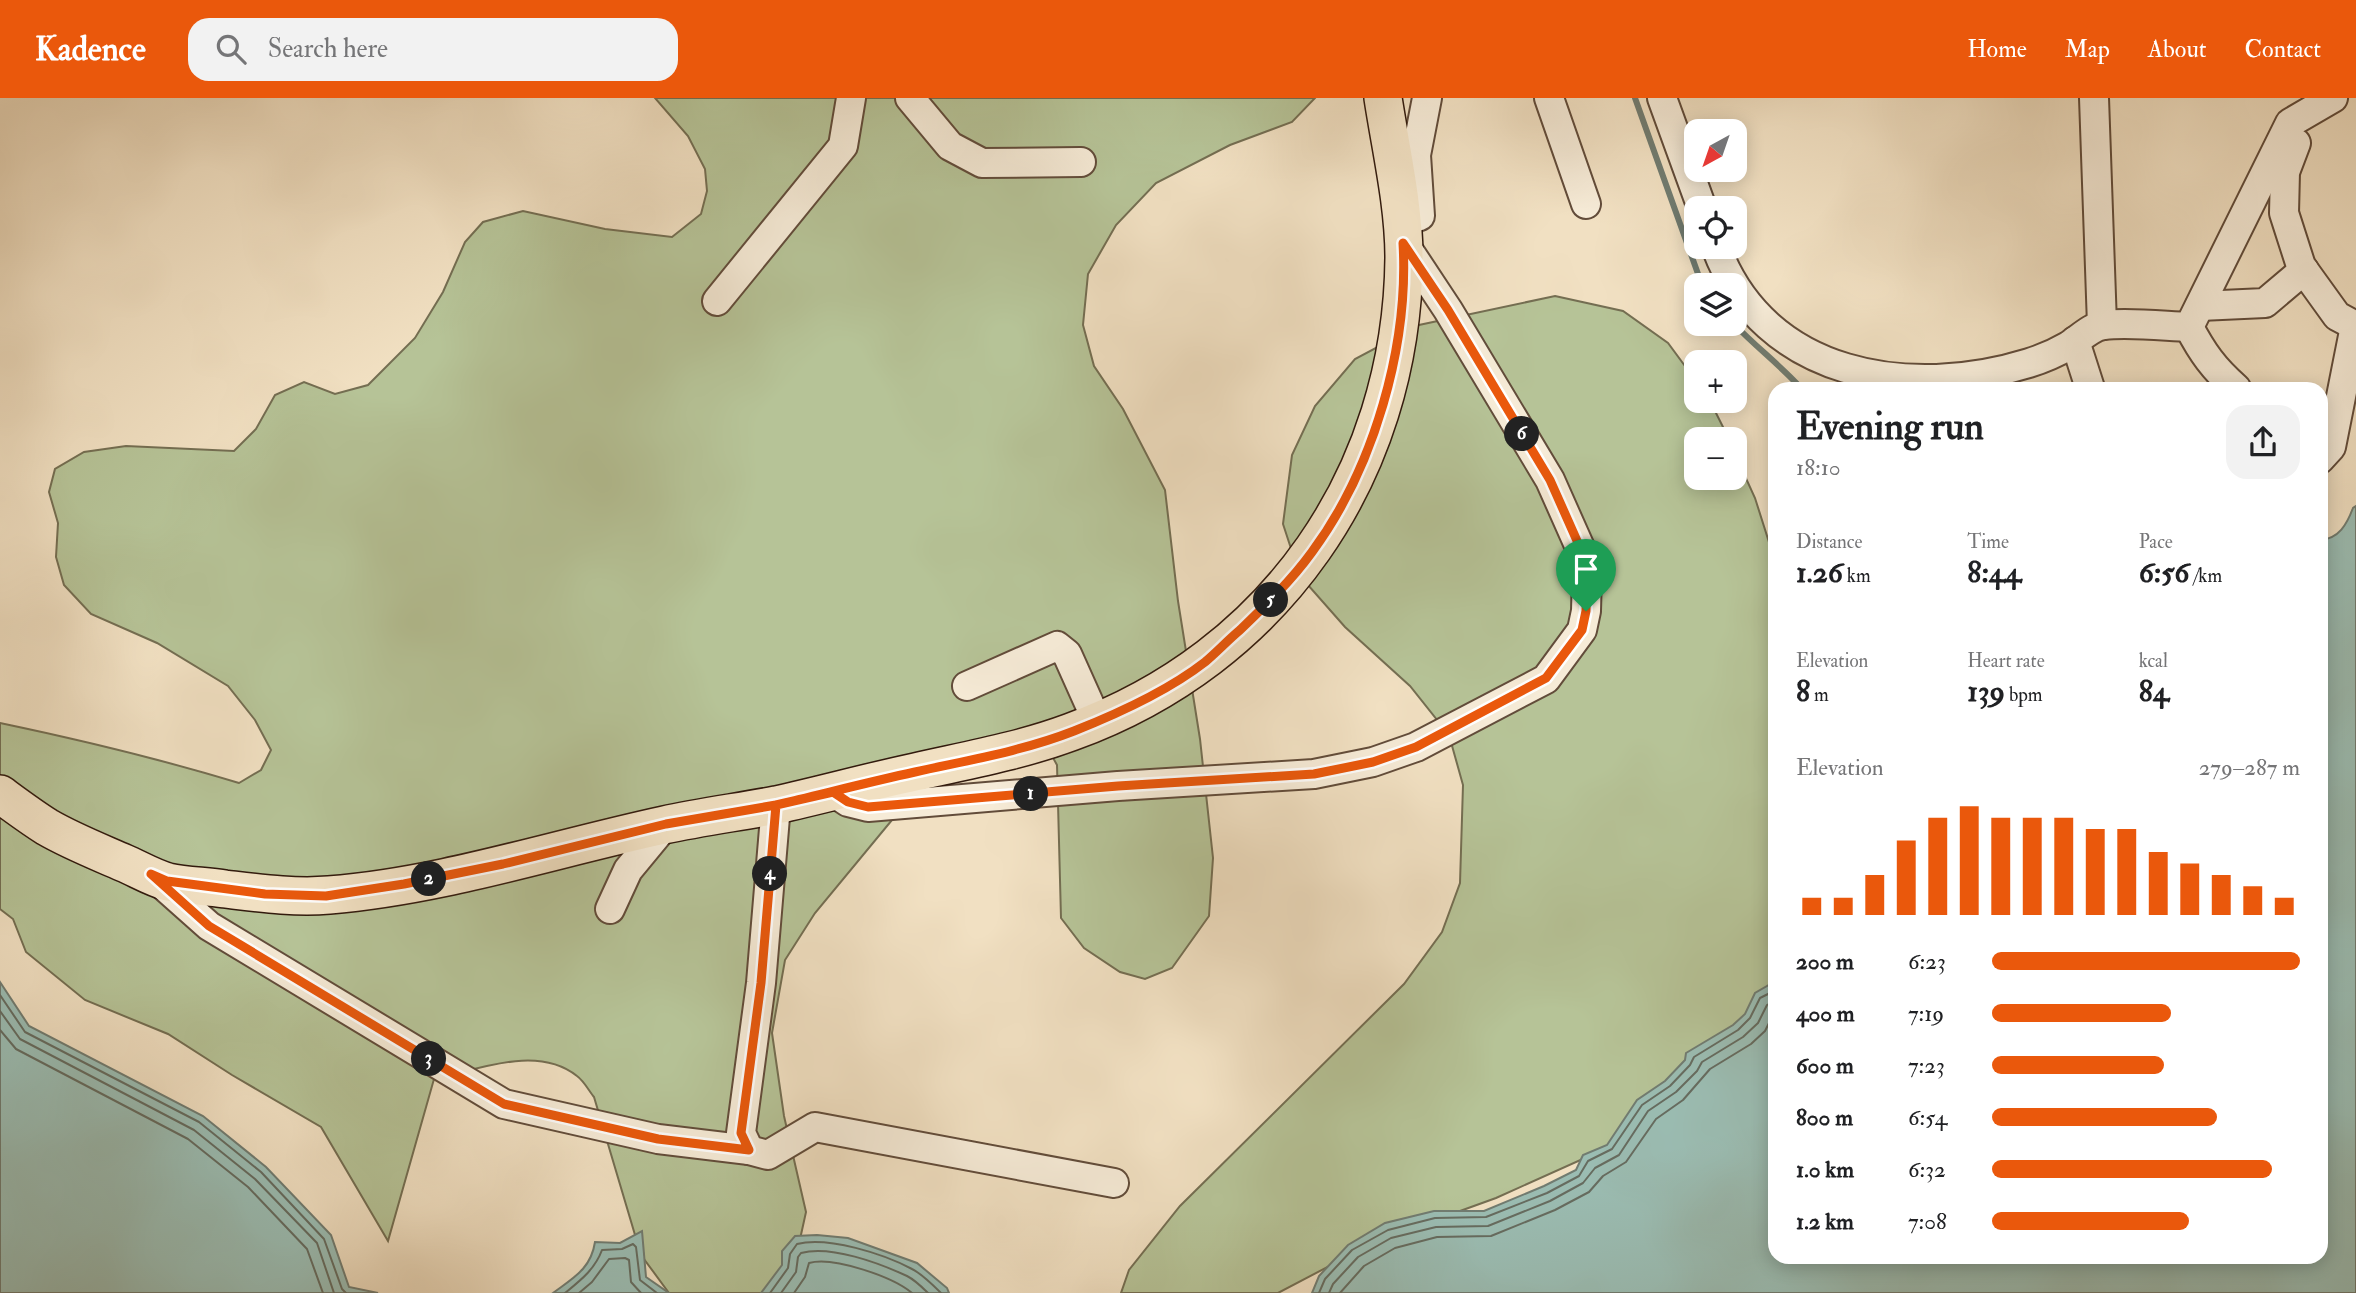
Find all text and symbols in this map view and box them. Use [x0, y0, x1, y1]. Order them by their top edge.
search box [188, 18, 678, 81]
text: Kadence [35, 29, 146, 70]
icon: search [212, 30, 250, 68]
text: Search here [268, 33, 388, 65]
text: Home [1967, 34, 2027, 65]
text: Map [2065, 34, 2110, 65]
text: About [2148, 34, 2207, 65]
text: Contact [2245, 34, 2321, 65]
north arrow [1684, 119, 1746, 182]
map controls [1684, 119, 1747, 490]
button: locate [1684, 196, 1747, 259]
button: layers [1684, 273, 1747, 336]
button: + [1684, 350, 1747, 413]
text: Evening run [1796, 403, 1984, 451]
button: share [2226, 405, 2300, 479]
pin: 6 [1504, 416, 1540, 452]
text: 6 [1517, 421, 1526, 445]
button: − [1684, 427, 1747, 490]
text: 18:10 [1796, 453, 1841, 482]
text: Distance [1796, 530, 1862, 554]
text: Time [1967, 530, 2009, 554]
text: Pace [2139, 530, 2173, 554]
pin [1556, 539, 1616, 611]
icon: arrive [1567, 550, 1605, 588]
text: 1.26 [1796, 554, 1843, 591]
text: 8:44 [1967, 554, 2021, 591]
text: 6:56 [2139, 554, 2189, 591]
text: km [1843, 564, 1871, 588]
text: /km [2189, 564, 2222, 588]
pin: 5 [1254, 582, 1288, 618]
text: 5 [1266, 587, 1275, 611]
text: Elevation [1796, 649, 1868, 673]
text: Heart rate [1967, 649, 2045, 673]
text: kcal [2139, 649, 2168, 673]
text: 8 [1796, 673, 1810, 710]
text: 139 [1967, 673, 2005, 710]
text: 84 [2139, 673, 2169, 710]
text: m [1810, 683, 1829, 707]
text: bpm [2005, 683, 2043, 707]
text: Elevation [1796, 753, 1884, 782]
text: 279–287 m [2199, 753, 2300, 782]
pin: 1 [1014, 776, 1048, 812]
text: 1 [1027, 781, 1034, 805]
pin: 4 [752, 856, 788, 892]
text: 4 [764, 861, 775, 885]
pin: 2 [412, 862, 446, 896]
text: 2 [424, 866, 433, 890]
text: 200 m [1796, 947, 1854, 976]
text: 6:23 [1908, 947, 1946, 976]
text: 400 m [1796, 999, 1855, 1028]
text: 7:19 [1908, 999, 1944, 1028]
pin: 3 [412, 1042, 446, 1076]
text: 3 [425, 1046, 432, 1070]
text: 600 m [1796, 1051, 1854, 1080]
text: 7:23 [1908, 1051, 1945, 1080]
text: 800 m [1796, 1103, 1853, 1132]
text: 6:54 [1908, 1103, 1947, 1132]
text: 1.0 km [1796, 1155, 1854, 1184]
text: 6:32 [1908, 1155, 1946, 1184]
text: 1.2 km [1796, 1207, 1854, 1236]
text: 7:08 [1908, 1207, 1947, 1236]

